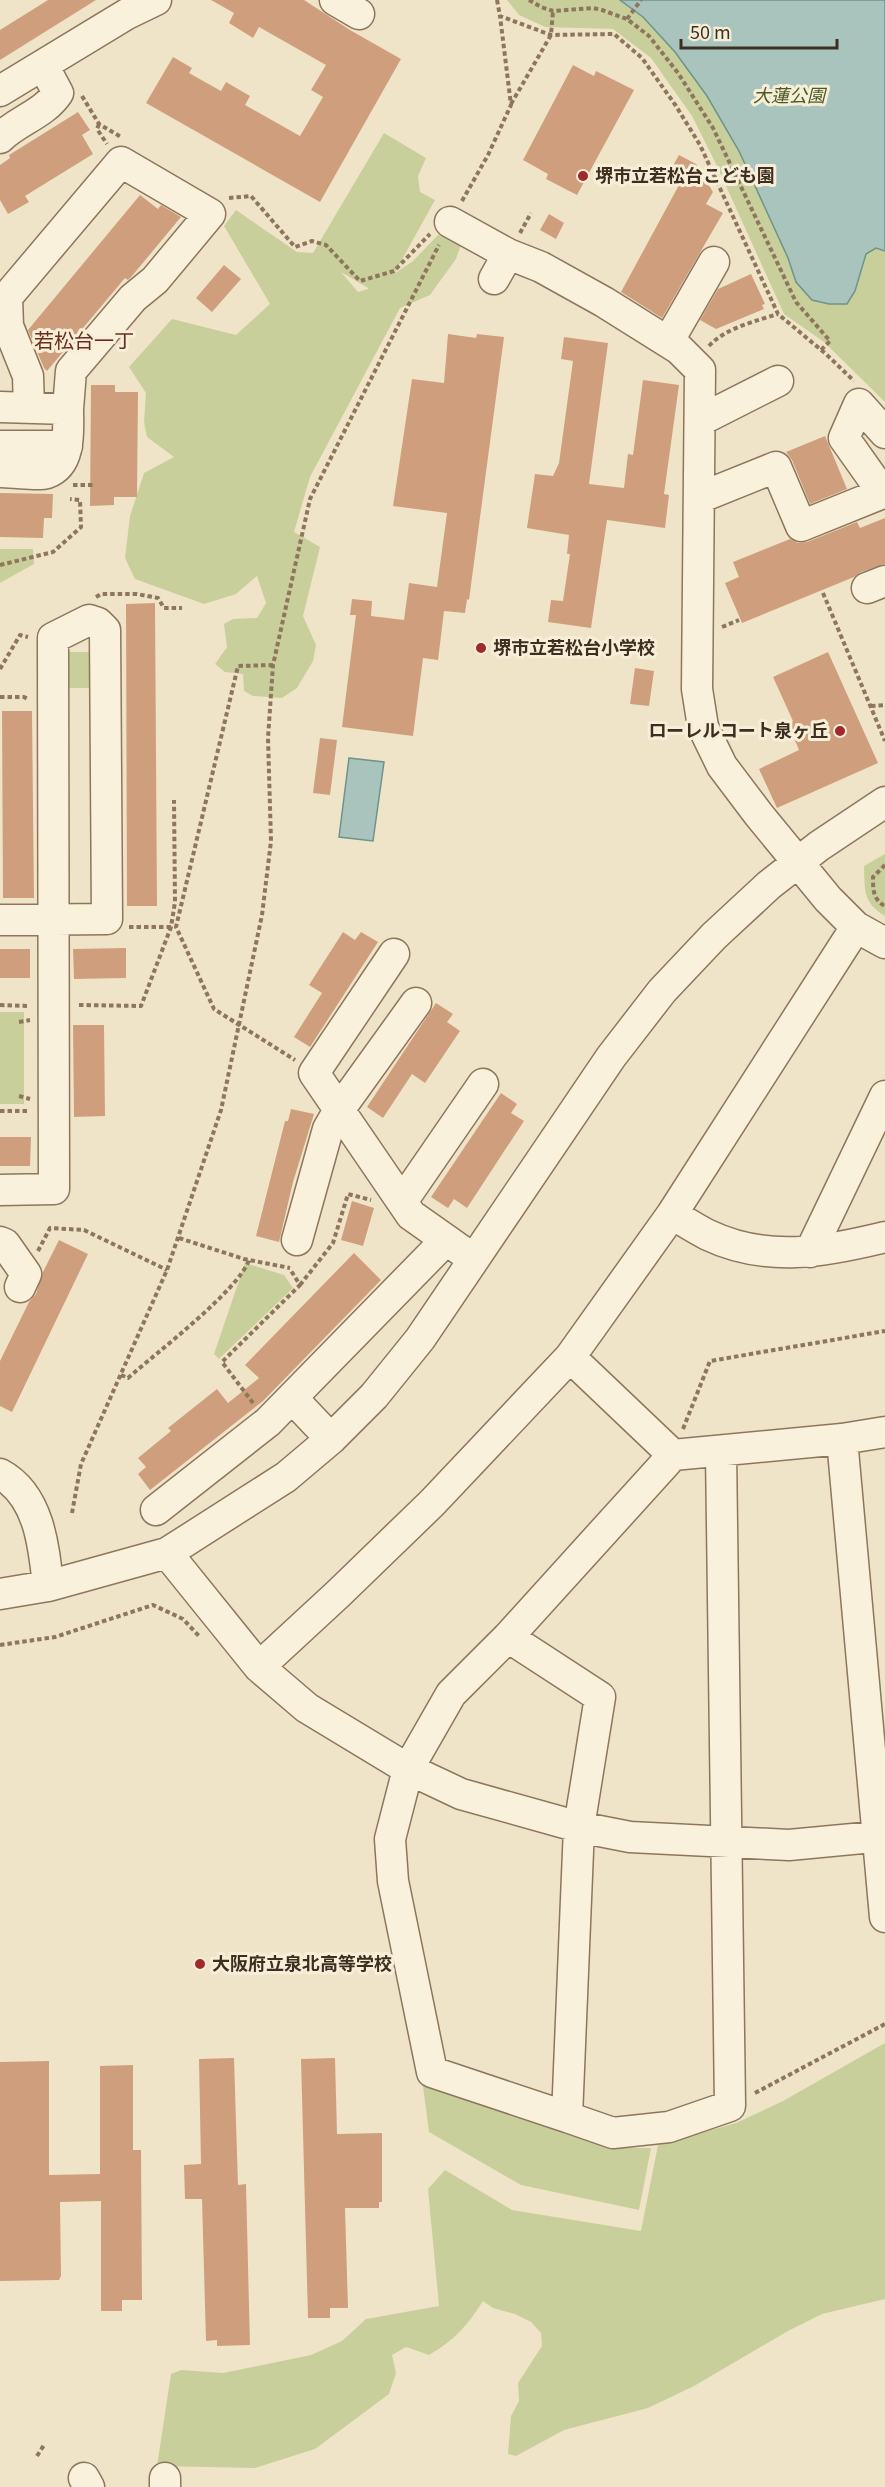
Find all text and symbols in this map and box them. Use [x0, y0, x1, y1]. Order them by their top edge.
scale bar [681, 12, 837, 50]
text: 50 m [690, 18, 731, 44]
park label: 大蓮公園 [753, 81, 828, 107]
place label: 堺市立若松台こども園 [595, 161, 775, 187]
marker: 堺市立若松台こども園 [576, 169, 590, 183]
district label: 若松台一丁 [34, 325, 134, 354]
place label: 堺市立若松台小学校 [493, 633, 655, 659]
marker: 堺市立若松台小学校 [474, 641, 488, 655]
place label: ローレルコート泉ヶ丘 [648, 716, 828, 742]
marker: ローレルコート泉ヶ丘 [833, 724, 847, 738]
place label: 大阪府立泉北高等学校 [212, 1949, 392, 1975]
marker: 大阪府立泉北高等学校 [193, 1957, 207, 1971]

